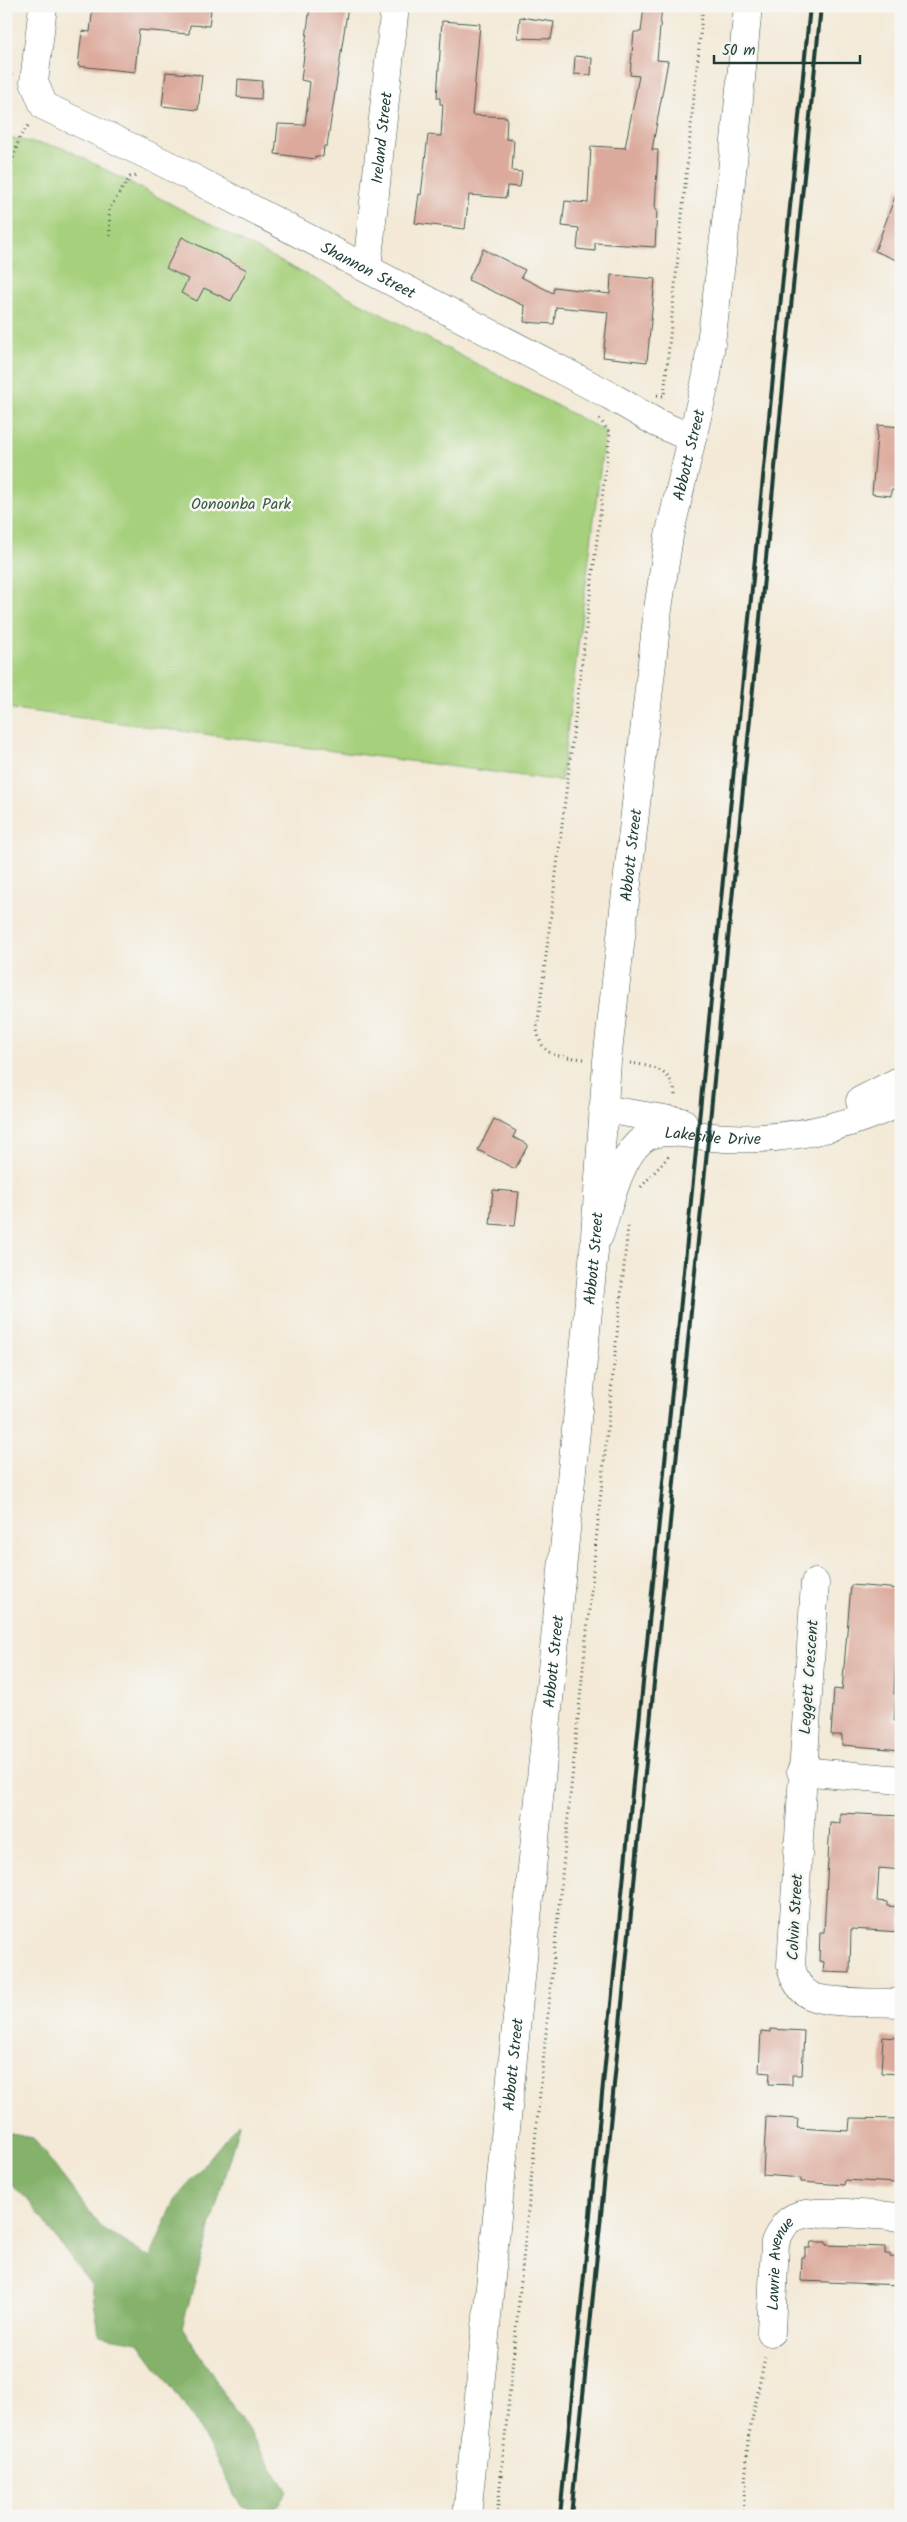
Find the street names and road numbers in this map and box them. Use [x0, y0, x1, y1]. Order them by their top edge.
street label: Ireland Street [365, 90, 400, 185]
street label: Shannon Street [316, 236, 421, 307]
street label: Abbott Street [667, 406, 713, 503]
street label: Abbott Street [614, 807, 649, 903]
street label: Lakeside Drive [664, 1121, 761, 1152]
street label: Abbott Street [578, 1210, 611, 1306]
street label: Abbott Street [537, 1613, 571, 1709]
street label: Leggett Crescent [793, 1618, 826, 1735]
street label: Colvin Street [781, 1872, 810, 1961]
street label: Abbott Street [497, 2016, 531, 2112]
street label: Lawrie Avenue [761, 2211, 800, 2311]

